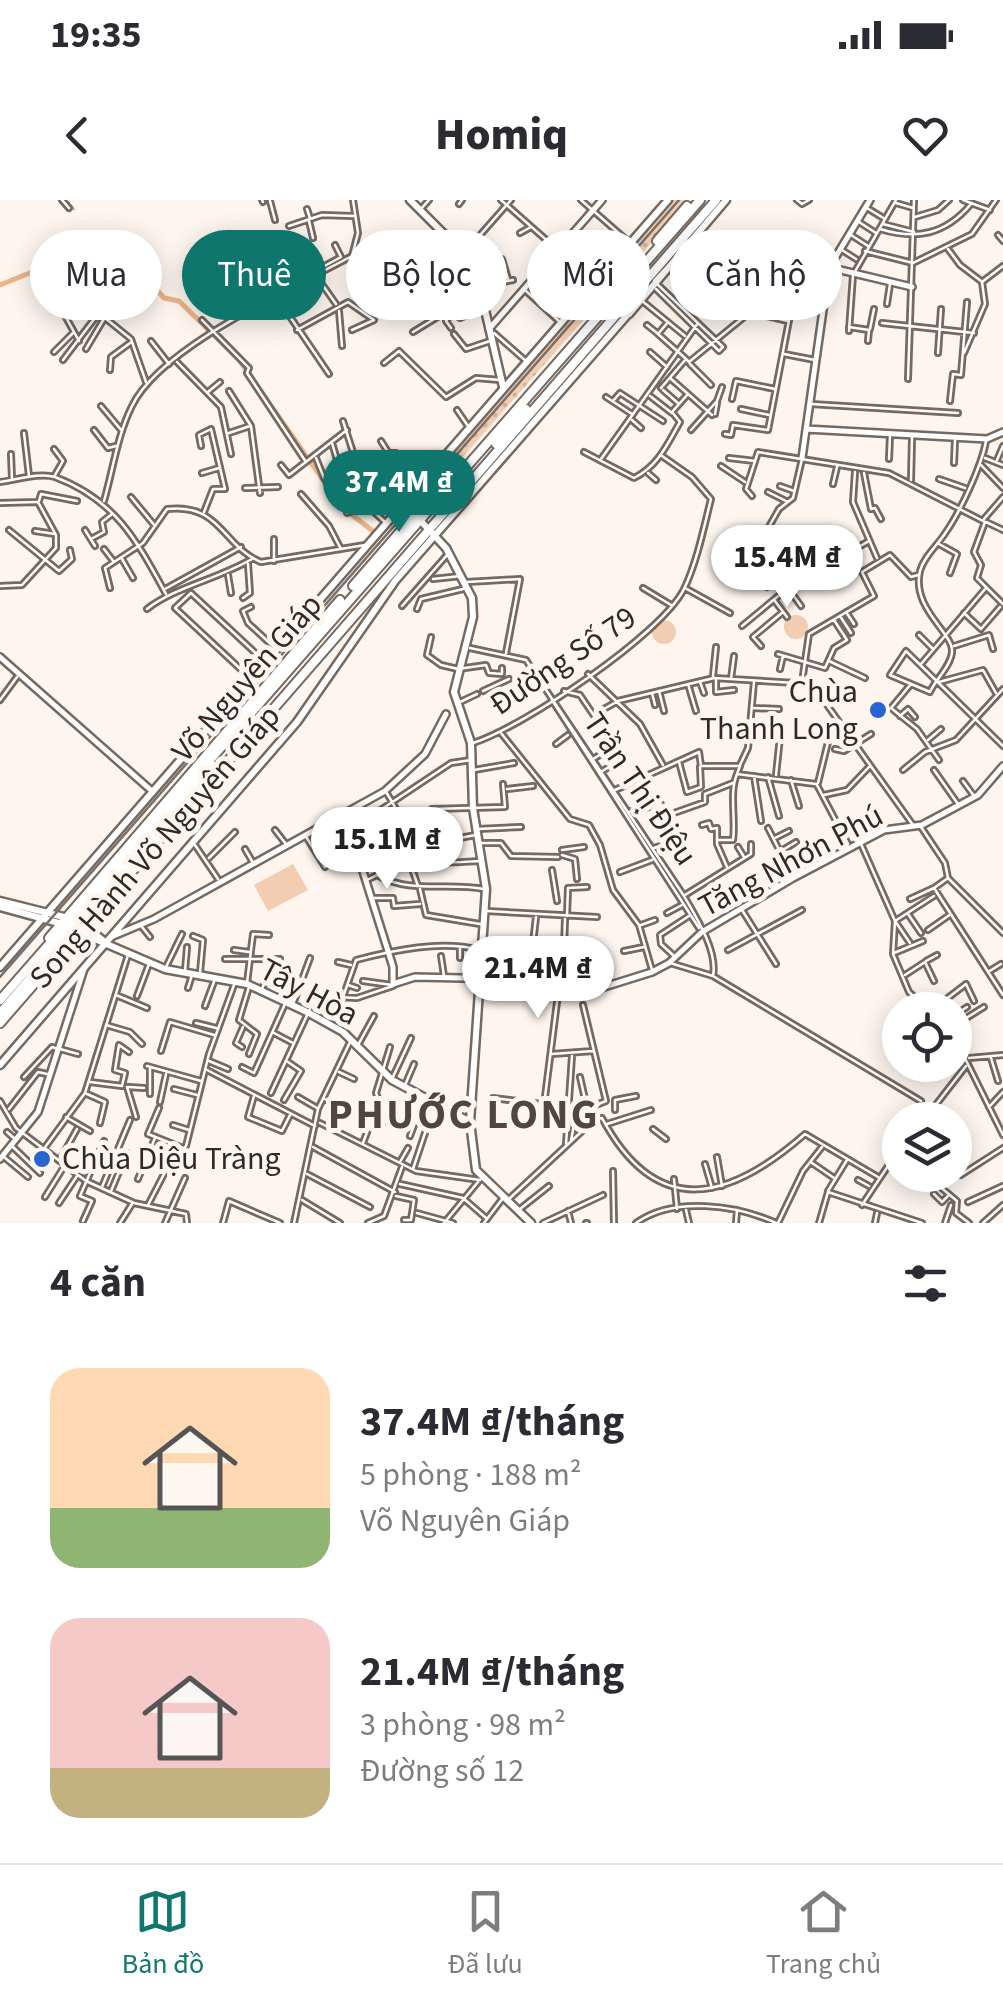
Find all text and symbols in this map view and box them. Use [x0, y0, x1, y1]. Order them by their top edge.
text: 19:35 [50, 8, 142, 62]
text: Homiq [435, 103, 568, 167]
icon: back [50, 108, 105, 163]
icon: heart [898, 108, 953, 163]
chip: Mua [30, 230, 162, 320]
chip: Thuê [182, 230, 326, 320]
chip: Bộ lọc [346, 230, 507, 320]
chip: Mới [527, 230, 650, 320]
chip: Căn hộ [670, 230, 842, 320]
pin: 37.4M ₫ [307, 450, 491, 535]
text: 37.4M ₫ [345, 459, 453, 505]
pin: 15.4M ₫ [695, 525, 879, 610]
text: 15.4M ₫ [733, 534, 841, 580]
street label: Võ Nguyên Giáp [161, 584, 333, 772]
street label: Đường Số 79 [481, 595, 645, 727]
place label: Chùa Thanh Long [700, 669, 858, 752]
street label: Song Hành Võ Nguyên Giáp [19, 695, 291, 999]
marker: Chùa Thanh Long [867, 699, 889, 721]
street label: Trần Thị Điệu [572, 703, 708, 875]
street label: Tăng Nhơn Phú [690, 793, 892, 929]
pin: 15.1M ₫ [295, 807, 479, 892]
text: 15.1M ₫ [333, 816, 441, 862]
pin: 21.4M ₫ [446, 936, 630, 1021]
text: 21.4M ₫ [484, 945, 592, 991]
street label: Tây Hòa [251, 947, 367, 1037]
map controls [882, 992, 972, 1192]
button: locate [882, 992, 972, 1082]
district label: PHƯỚC LONG [328, 1085, 600, 1145]
button: layers [882, 1102, 972, 1192]
place label: Chùa Diệu Tràng [62, 1136, 281, 1182]
marker: Chùa Diệu Tràng [31, 1148, 53, 1170]
text: 4 căn [50, 1253, 146, 1313]
icon: filters [898, 1256, 953, 1311]
text: 37.4M ₫/tháng [360, 1392, 624, 1452]
icon: home [130, 1408, 250, 1528]
text: 5 phòng · 188 m² [360, 1452, 582, 1498]
text: Võ Nguyên Giáp [360, 1498, 570, 1544]
text: 21.4M ₫/tháng [360, 1642, 624, 1702]
icon: home [130, 1658, 250, 1778]
text: 3 phòng · 98 m² [360, 1702, 566, 1748]
text: Đường số 12 [360, 1748, 524, 1794]
tab: Bản đồ [122, 1884, 204, 1984]
tab: Đã lưu [448, 1884, 523, 1984]
tab: Trang chủ [766, 1884, 881, 1984]

